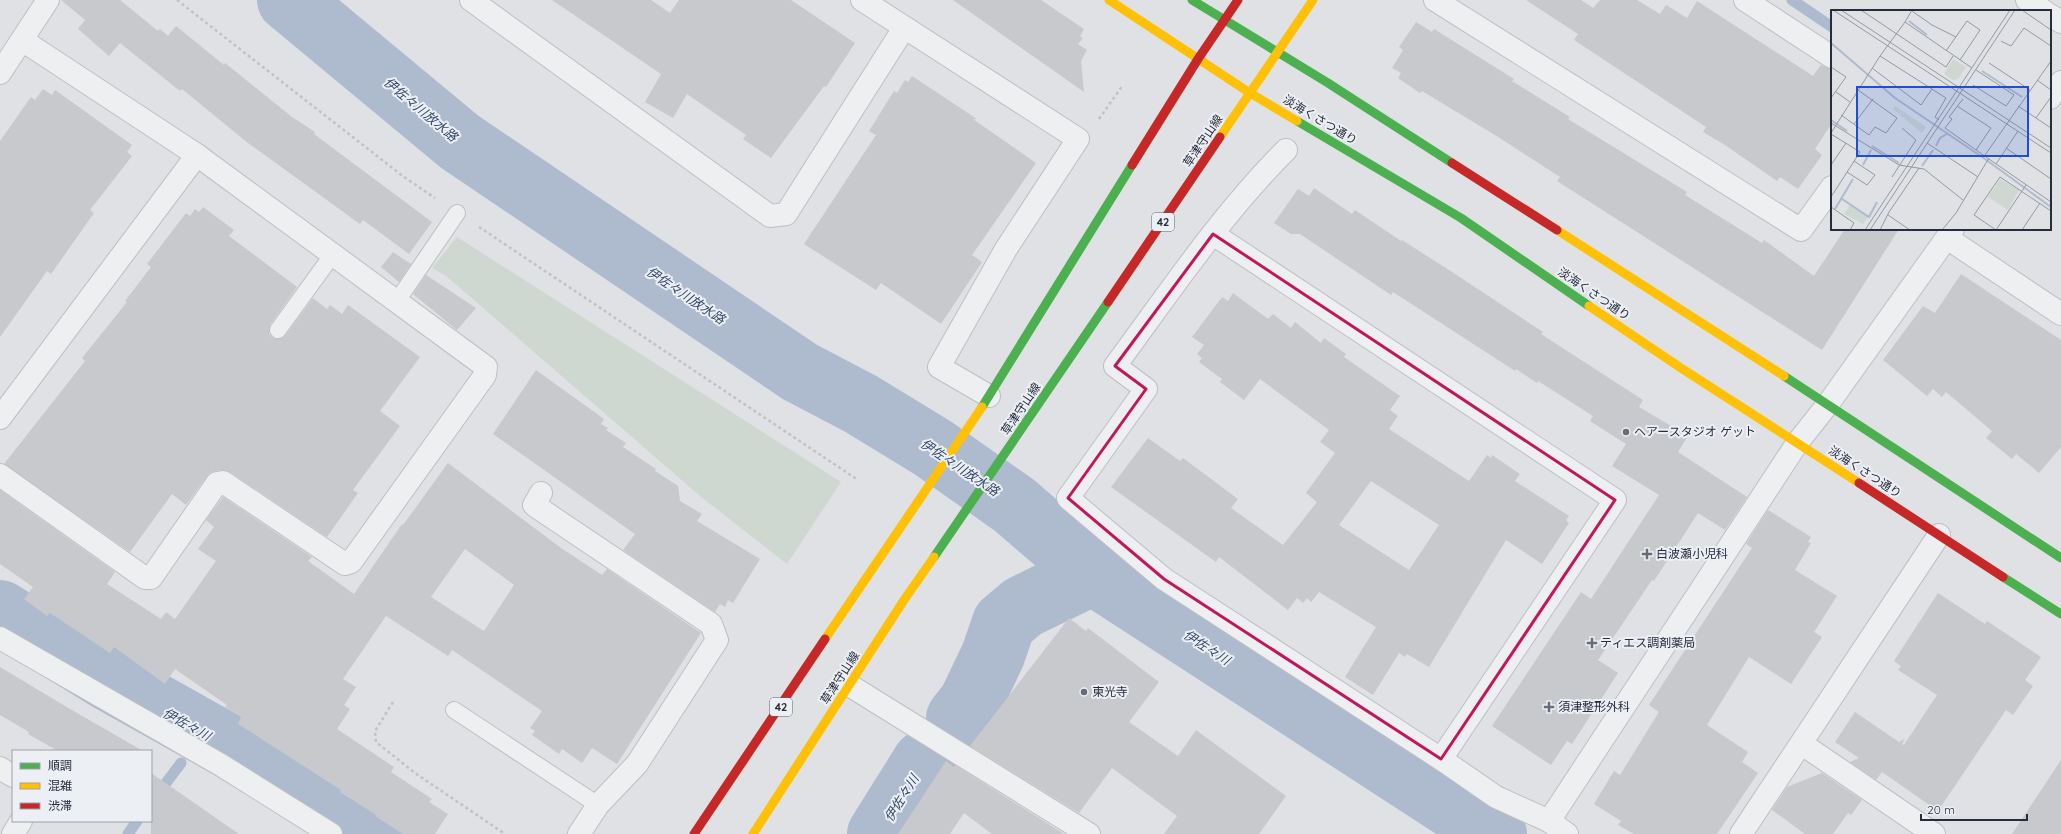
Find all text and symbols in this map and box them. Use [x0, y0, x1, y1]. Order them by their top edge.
inset map [1831, 10, 2051, 230]
water label: 伊佐々川放水路 [381, 74, 462, 145]
street label: 淡海くさつ通り [1280, 92, 1360, 148]
street label: 草津守山線 [1180, 112, 1226, 170]
road number: 42 [1152, 213, 1174, 231]
water label: 伊佐々川放水路 [644, 263, 729, 328]
street label: 淡海くさつ通り [1555, 264, 1633, 323]
street label: 草津守山線 [998, 380, 1044, 438]
place label: ヘアースタジオ ゲット [1634, 424, 1756, 439]
marker: ヘアースタジオ ゲット [1621, 427, 1631, 437]
water label: 伊佐々川放水路 [918, 435, 1003, 500]
street label: 淡海くさつ通り [1826, 442, 1905, 501]
place label: 白波瀬小児科 [1656, 546, 1728, 561]
marker: 白波瀬小児科 [1641, 548, 1653, 560]
water label: 伊佐々川 [1181, 626, 1235, 669]
place label: ティエス調剤薬局 [1600, 635, 1695, 650]
marker: ティエス調剤薬局 [1587, 638, 1597, 648]
street label: 草津守山線 [817, 648, 862, 707]
place label: 東光寺 [1092, 684, 1128, 699]
marker: 東光寺 [1079, 687, 1089, 697]
road number: 42 [770, 698, 792, 716]
place label: 須津整形外科 [1558, 699, 1630, 714]
marker: 須津整形外科 [1543, 701, 1555, 713]
water label: 伊佐々川 [160, 704, 215, 745]
legend [12, 750, 152, 822]
text: 順調 [48, 758, 72, 773]
water label: 伊佐々川 [880, 770, 923, 824]
text: 混雑 [48, 778, 72, 793]
scale bar [1921, 796, 2027, 822]
text: 渋滞 [48, 798, 72, 813]
text: 20 m [1927, 802, 1955, 817]

